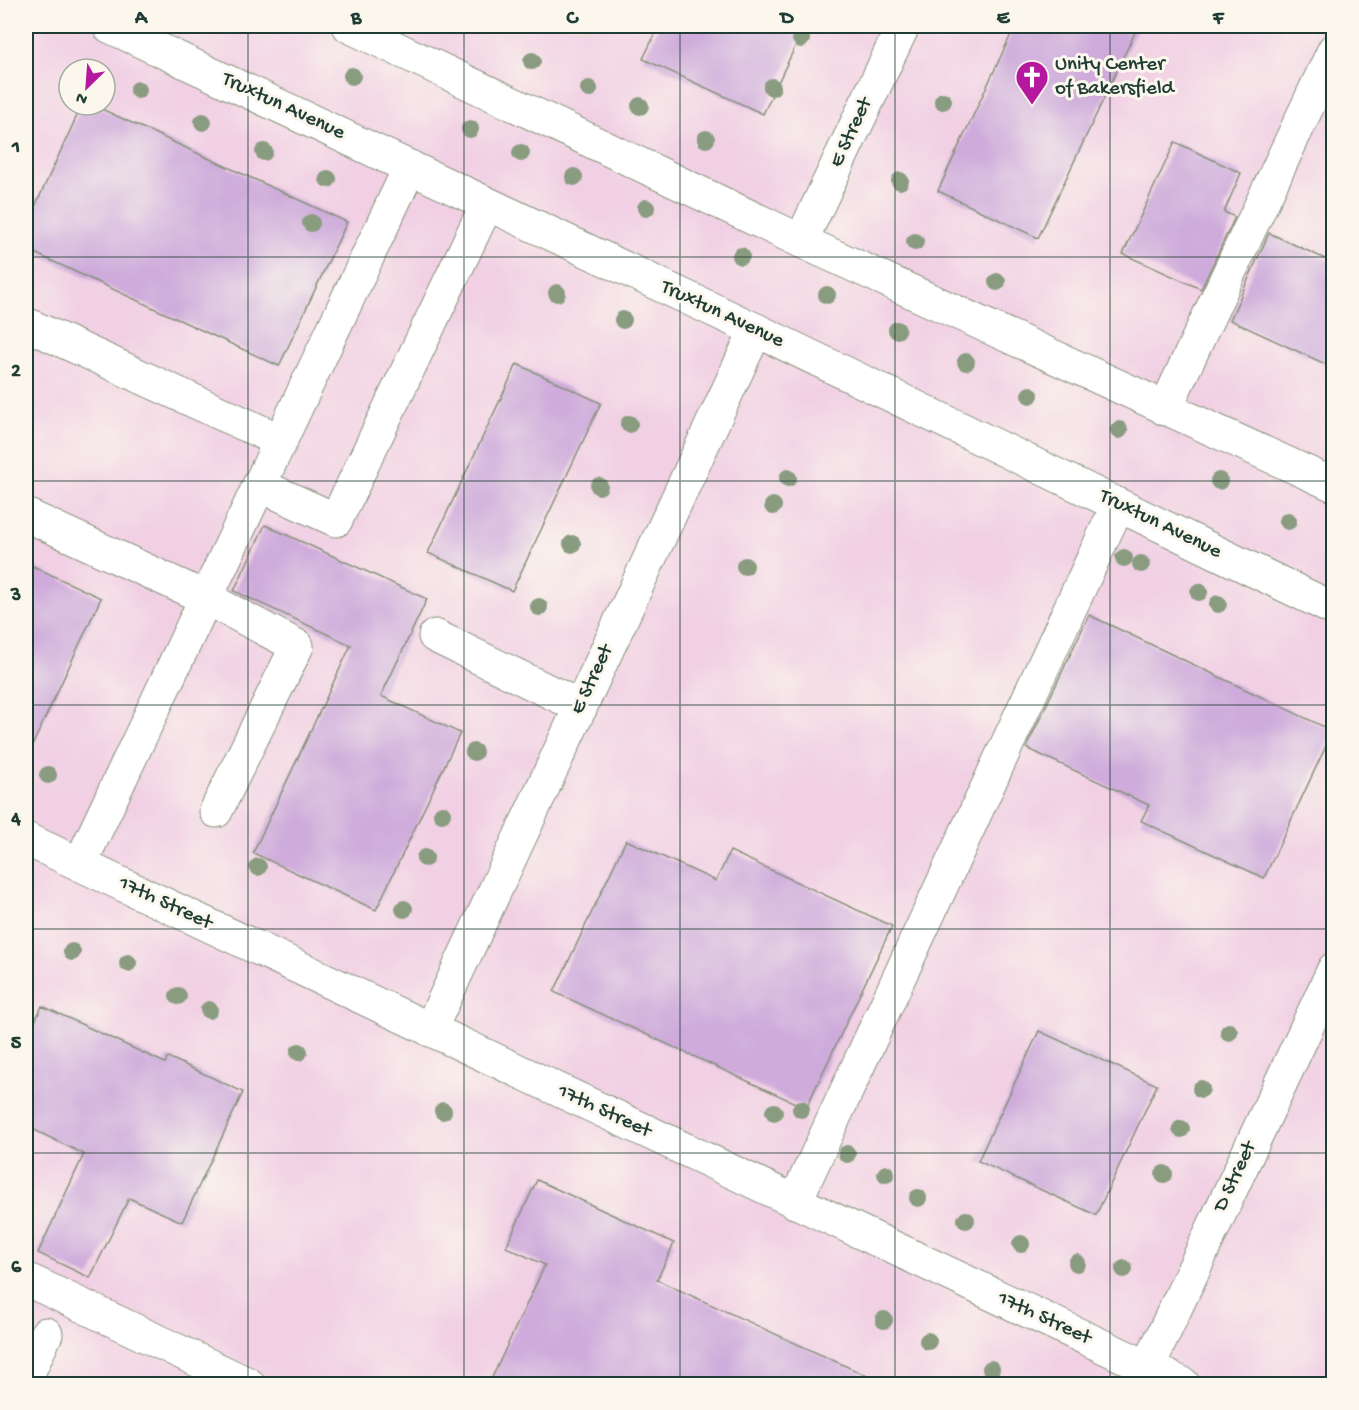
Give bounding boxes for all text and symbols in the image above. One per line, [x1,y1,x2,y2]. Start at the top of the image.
text: A [134,8,149,31]
text: B [350,8,362,31]
text: C [566,8,580,31]
text: D [778,8,794,31]
text: E [997,8,1011,31]
text: F [1212,8,1225,31]
place label: Unity Center of Bakersfield [1055,53,1176,102]
north arrow [57,57,117,117]
church icon: Unity Center of Bakersfield [1014,59,1050,106]
street label: Truxtun Avenue [217,67,350,147]
text: N [73,86,91,108]
street label: E Street [825,92,880,172]
text: 1 [11,137,20,160]
street label: Truxtun Avenue [656,275,789,355]
text: 2 [11,361,21,384]
street label: Truxtun Avenue [1094,484,1226,566]
text: 3 [10,585,21,608]
street label: E Street [566,639,621,719]
text: 4 [10,809,21,832]
street label: 17th Street [113,871,218,938]
text: 5 [11,1033,22,1056]
street label: 17th Street [552,1079,657,1146]
street label: D Street [1208,1136,1264,1218]
text: 6 [11,1257,22,1280]
street label: 17th Street [992,1286,1097,1353]

